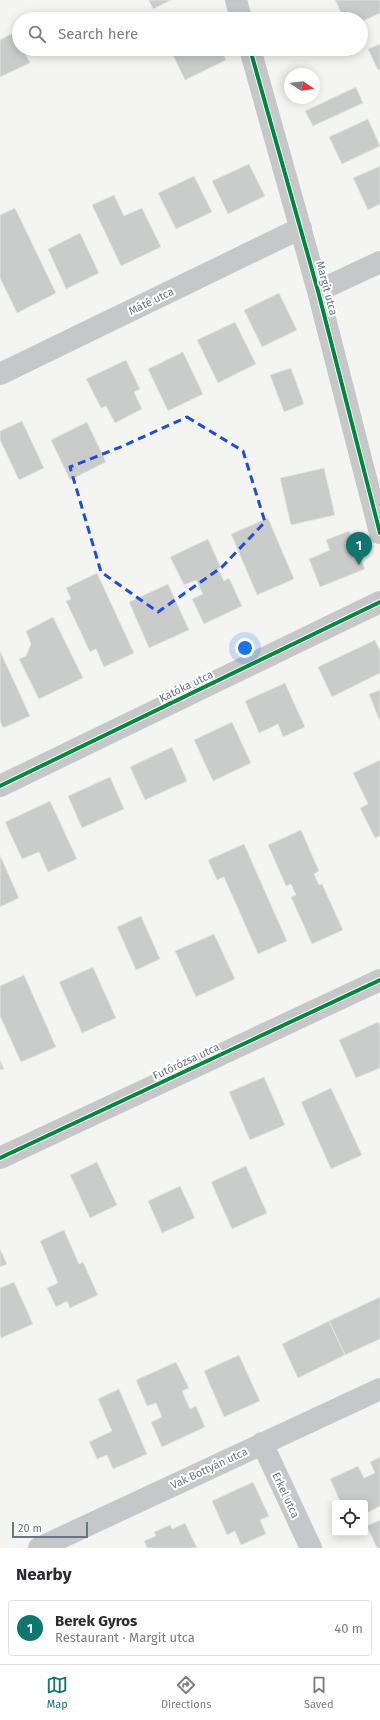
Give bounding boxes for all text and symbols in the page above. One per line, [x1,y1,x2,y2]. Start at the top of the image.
search box [12,12,368,56]
icon: search [26,23,48,45]
text: Search here [58,25,138,43]
north arrow [284,68,320,104]
street label: Margit utca [313,260,340,317]
street label: Máté utca [127,285,176,318]
pin: 1 [346,532,372,565]
your location [235,638,255,658]
street label: Katóka utca [157,668,215,705]
street label: Futórózsa utca [151,1040,222,1083]
street label: Vak Bottyán utca [169,1445,250,1492]
street label: Erkel utca [269,1470,302,1520]
map controls [332,1500,368,1536]
button: locate [332,1500,368,1536]
scale bar [12,1520,88,1539]
text: 20 m [18,1522,42,1535]
text: Nearby [16,1564,71,1585]
text: Berek Gyros [55,1612,137,1630]
text: 1 [27,1621,33,1636]
text: 40 m [334,1621,363,1636]
text: Restaurant · Margit utca [55,1630,195,1645]
tab: Map [46,1674,68,1711]
tab: Directions [161,1674,211,1711]
tab: Saved [304,1674,334,1711]

